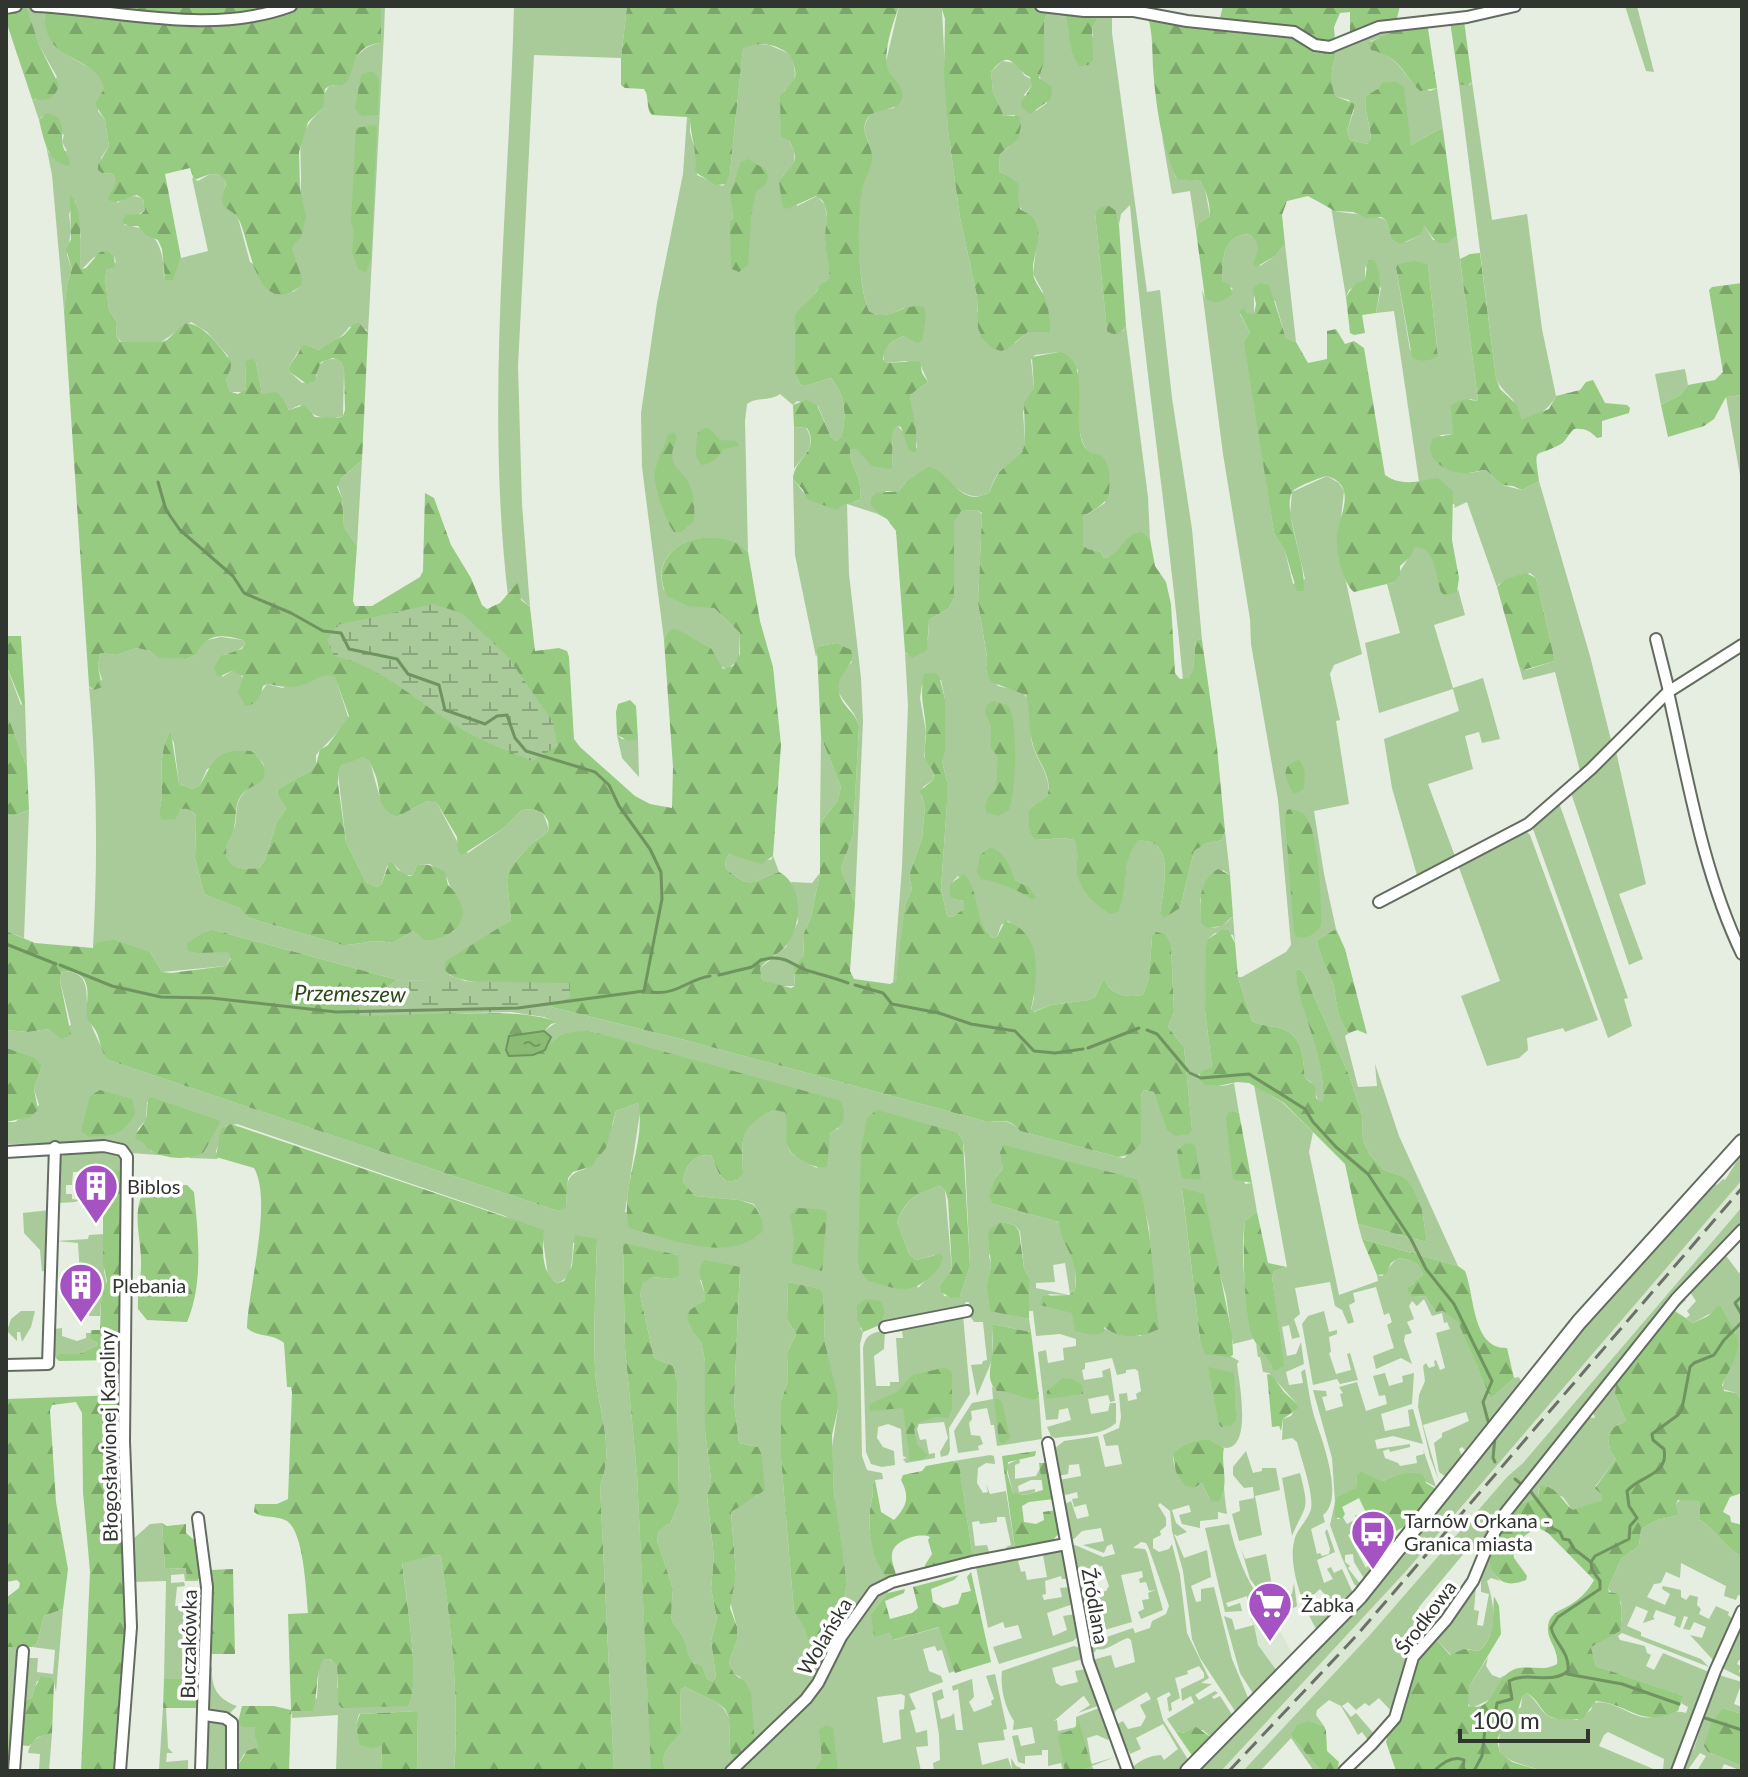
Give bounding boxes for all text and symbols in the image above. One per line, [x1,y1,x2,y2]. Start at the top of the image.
water label: Przemeszew [294,979,407,1007]
building icon: Biblos [72,1162,120,1225]
place label: Biblos [127,1174,180,1198]
building icon: Plebania [57,1261,105,1324]
place label: Plebania [112,1273,186,1297]
street label: Błogosławionej Karoliny [94,1329,122,1542]
bus stop icon: Tarnów Orkana - Granica miasta [1349,1508,1397,1571]
place label: Tarnów Orkana - Granica miasta [1404,1508,1550,1555]
street label: Źródlana [1078,1566,1114,1646]
street label: Środkowa [1389,1575,1461,1659]
supermarket icon: Żabka [1246,1580,1294,1643]
street label: Buczakówka [175,1589,201,1699]
place label: Żabka [1301,1592,1354,1616]
street label: Wolańska [792,1593,856,1679]
scale bar [1460,1693,1588,1743]
text: 100 m [1472,1705,1540,1734]

